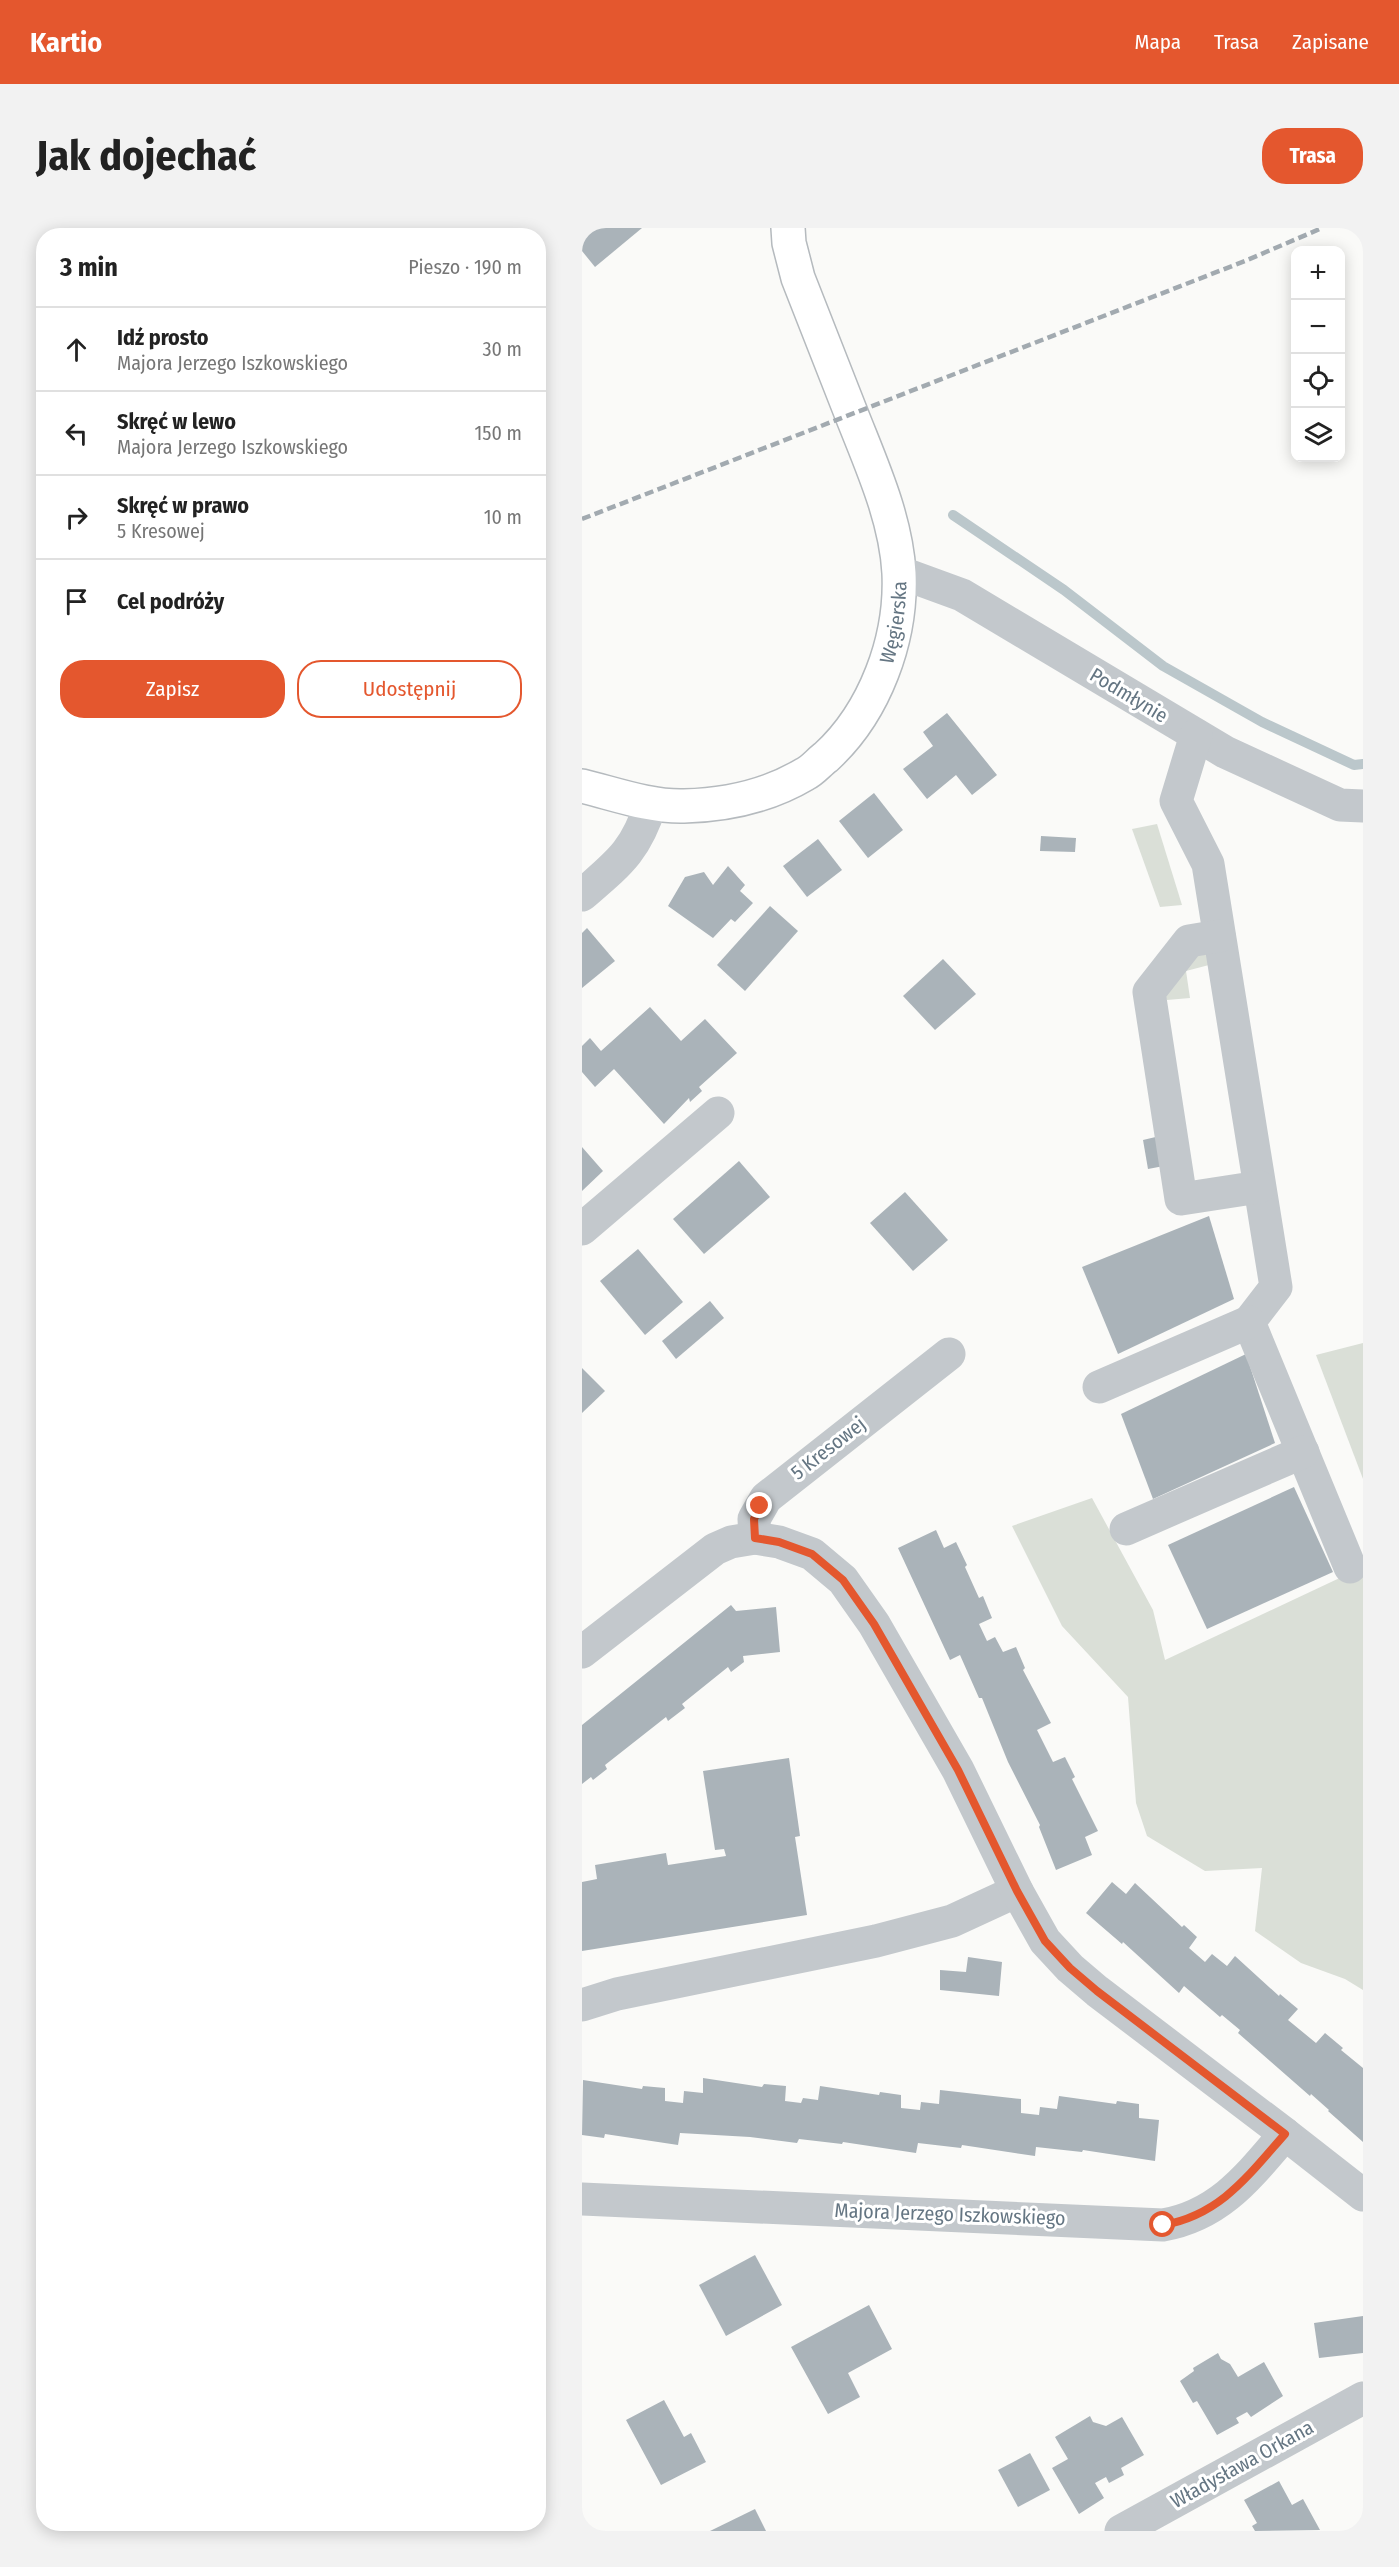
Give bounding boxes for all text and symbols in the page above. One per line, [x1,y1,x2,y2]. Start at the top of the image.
text: Kartio [30,26,102,59]
text: Mapa [1135,29,1181,55]
text: Trasa [1214,29,1259,55]
text: Zapisane [1292,29,1369,55]
button: Trasa [1262,128,1363,184]
text: Jak dojechać [36,131,256,181]
map controls [1291,246,1345,462]
button: + [1291,246,1345,300]
text: 3 min [60,252,118,283]
text: Pieszo · 190 m [408,255,522,279]
button: − [1291,300,1345,354]
text: Idź prosto [117,324,209,351]
icon: ahead [60,333,93,366]
text: 30 m [482,337,522,361]
text: Majora Jerzego Iszkowskiego [117,351,348,375]
button: locate [1291,354,1345,408]
text: Skręć w lewo [117,408,236,435]
button: layers [1291,408,1345,462]
icon: left [60,417,93,450]
text: 150 m [475,421,522,445]
text: Majora Jerzego Iszkowskiego [117,435,348,459]
text: Skręć w prawo [117,492,249,519]
icon: right [60,501,93,534]
text: 10 m [484,505,522,529]
text: 5 Kresowej [117,519,205,543]
street label: Węgierska [874,581,911,666]
icon: arrive [60,585,93,618]
text: Cel podróży [117,588,224,615]
button: Zapisz [60,660,285,718]
button: Udostępnij [297,660,522,718]
street label: Podmłynie [1086,662,1172,728]
street label: 5 Kresowej [786,1412,870,1484]
route end [746,1492,772,1518]
street label: Majora Jerzego Iszkowskiego [834,2198,1066,2230]
route start [1149,2211,1175,2237]
street label: Władysława Orkana [1166,2415,1318,2513]

